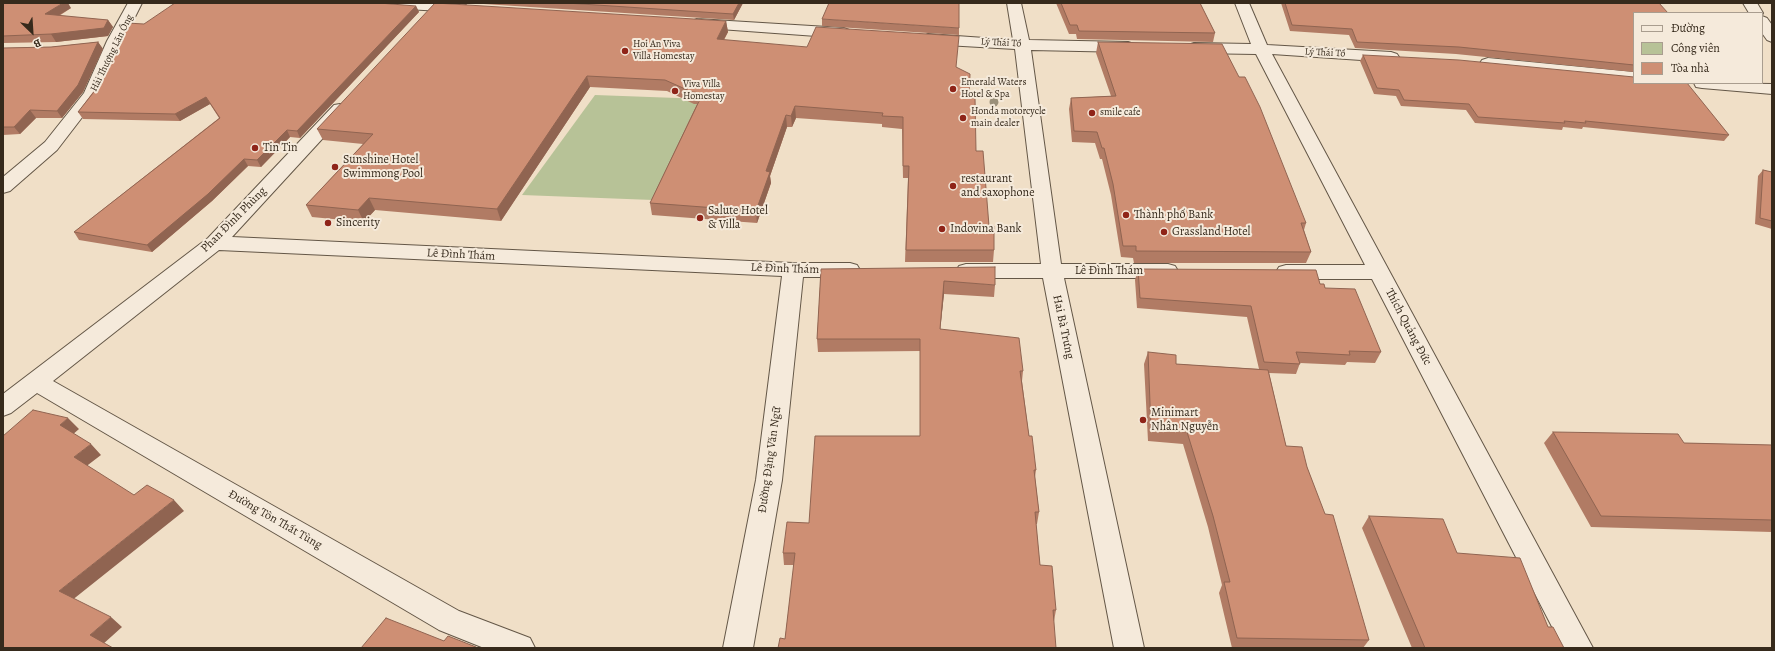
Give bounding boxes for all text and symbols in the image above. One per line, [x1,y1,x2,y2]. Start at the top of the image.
north arrow [12,12,52,52]
street label: Hải Thượng Lãn Ông [88,12,136,94]
legend [1633,12,1763,84]
text: Đường [1671,20,1705,36]
text: B [31,35,44,52]
street label: Lý Thái Tổ [980,36,1022,50]
place label: Hoi An Viva Villa Homestay [633,39,694,62]
text: Công viên [1671,40,1720,56]
marker: Hoi An Viva Villa Homestay [620,46,630,56]
street label: Lý Thái Tổ [1304,46,1346,60]
text: Tòa nhà [1671,60,1709,76]
place label: Emerald Waters Hotel & Spa [961,77,1026,100]
place label: Viva Villa Homestay [683,79,724,102]
marker: Emerald Waters Hotel & Spa [948,84,958,94]
marker: Viva Villa Homestay [670,86,680,96]
place label: Honda motorcycle main dealer [971,106,1046,130]
place label: smile cafe [1100,107,1140,119]
marker: smile cafe [1087,108,1097,118]
marker: Honda motorcycle main dealer [958,113,968,123]
place label: Tin Tin [263,141,298,155]
marker: Tin Tin [250,143,260,153]
place label: Sunshine Hotel Swimmong Pool [343,153,423,181]
marker: Sunshine Hotel Swimmong Pool [330,162,340,172]
place label: restaurant and saxophone [961,172,1035,200]
marker: restaurant and saxophone [948,181,958,191]
street label: Phan Đình Phùng [198,184,270,256]
place label: Salute Hotel & Villa [708,204,768,232]
place label: Thành phố Bank [1134,208,1213,222]
marker: Thành phố Bank [1121,210,1131,220]
marker: Salute Hotel & Villa [695,213,705,223]
place label: Sincerity [336,216,380,230]
marker: Sincerity [323,218,333,228]
place label: Indovina Bank [950,222,1022,236]
marker: Indovina Bank [937,224,947,234]
place label: Grassland Hotel [1172,225,1250,239]
marker: Grassland Hotel [1159,227,1169,237]
street label: Lê Đình Thám [426,246,496,264]
street label: Lê Đình Thám [750,261,820,277]
street label: Lê Đình Thám [1075,264,1143,278]
street label: Thích Quảng Đức [1382,286,1434,368]
street label: Hai Bà Trưng [1049,294,1077,360]
street label: Đường Đặng Văn Ngữ [755,406,785,514]
place label: Minimart Nhân Nguyễn [1151,406,1219,434]
marker: Minimart Nhân Nguyễn [1138,415,1148,425]
street label: Đường Tôn Thất Tùng [225,487,325,553]

